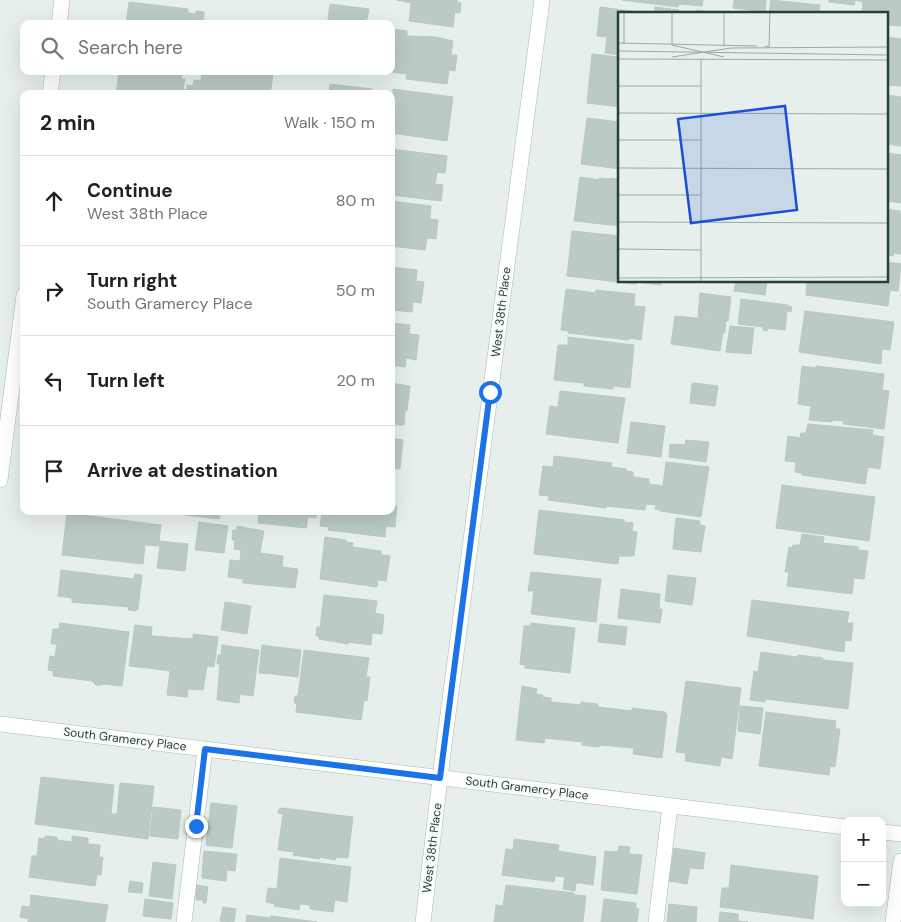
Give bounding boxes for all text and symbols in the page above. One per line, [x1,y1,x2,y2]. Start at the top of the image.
inset map [618,12,888,282]
search box [20,20,395,75]
icon: search [38,34,66,62]
text: Search here [78,35,183,60]
text: 2 min [40,109,96,137]
text: Walk · 150 m [284,112,375,133]
text: Continue [87,178,173,203]
icon: ahead [40,187,68,215]
text: 80 m [336,190,375,211]
text: West 38th Place [87,203,208,224]
street label: West 38th Place [488,266,514,358]
text: Turn right [87,268,177,293]
icon: right [40,277,68,305]
text: 50 m [336,280,375,301]
text: South Gramercy Place [87,293,252,314]
icon: left [40,367,68,395]
text: Turn left [87,368,165,393]
text: 20 m [336,370,375,391]
route start [479,381,502,404]
icon: arrive [40,457,68,485]
text: Arrive at destination [87,458,278,483]
street label: South Gramercy Place [62,723,188,755]
street label: South Gramercy Place [464,772,590,804]
street label: West 38th Place [419,802,445,894]
route end [185,815,208,838]
map controls [841,817,886,907]
button: + [841,817,886,862]
button: − [841,862,886,907]

